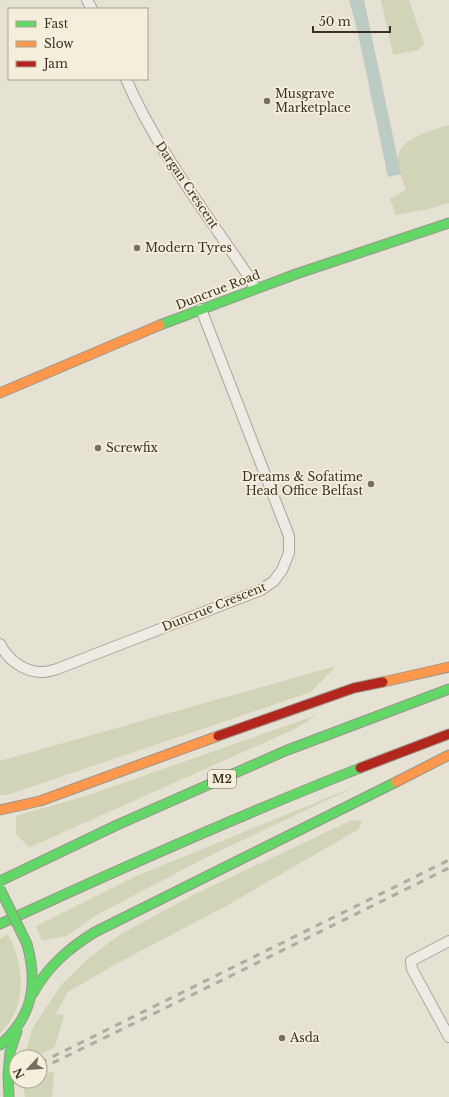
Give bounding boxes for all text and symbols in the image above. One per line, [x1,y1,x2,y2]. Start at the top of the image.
legend [8,8,148,80]
scale bar [313,8,390,34]
text: 50 m [319,14,351,29]
text: Fast [44,16,69,31]
text: Slow [44,36,74,51]
text: Jam [42,56,68,71]
place label: Musgrave Marketplace [275,86,351,115]
marker: Musgrave Marketplace [262,96,272,106]
street label: Dargan Crescent [153,138,222,232]
place label: Modern Tyres [145,240,232,255]
marker: Modern Tyres [132,243,142,253]
street label: Duncrue Road [173,267,262,313]
place label: Screwfix [106,440,159,455]
marker: Screwfix [93,443,103,453]
place label: Dreams & Sofatime Head Office Belfast [242,469,363,498]
marker: Dreams & Sofatime Head Office Belfast [366,479,376,489]
street label: Duncrue Crescent [160,579,269,634]
road number: M2 [208,770,236,788]
place label: Asda [289,1030,320,1045]
marker: Asda [277,1033,287,1043]
north arrow [8,1049,48,1089]
text: N [10,1065,28,1081]

